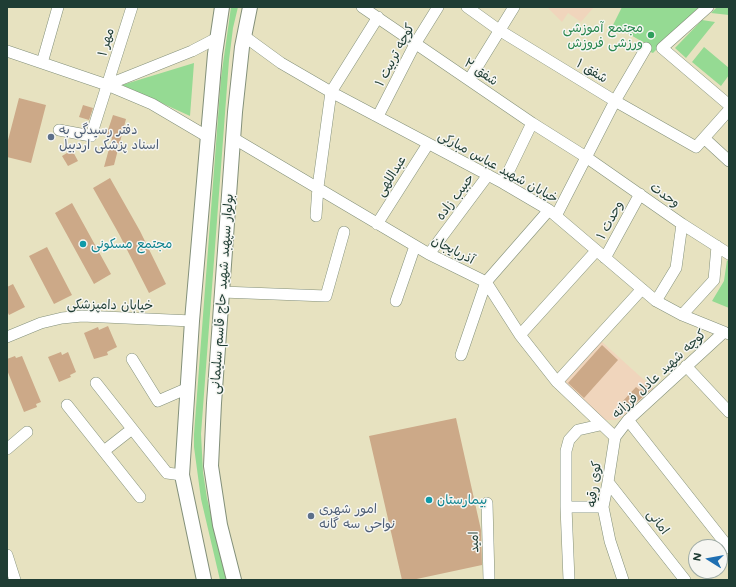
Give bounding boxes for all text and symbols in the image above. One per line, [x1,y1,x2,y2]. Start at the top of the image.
place label: مجتمع آموزشی ورزشی فروزش [563,20,643,51]
street label: کوچه تربیت ۱ [372,21,418,89]
street label: مهر ۱ [94,26,118,58]
marker: مجتمع آموزشی ورزشی فروزش [646,30,656,40]
street label: شفق ۲ [461,55,501,89]
street label: شفق ۱ [574,56,610,86]
place label: دفتر رسیدگی به اسناد پزشکی اردبیل [59,122,159,153]
street label: خیابان شهید عباس مبارکی [435,128,561,206]
marker: دفتر رسیدگی به اسناد پزشکی اردبیل [46,132,56,142]
street label: عبداللهی [372,153,410,199]
street label: حبیب زاده [432,171,478,223]
street label: وحدت [647,179,683,211]
street label: بولوار سپهبد شهید حاج قاسم سلیمانی [207,193,237,395]
street label: وحدت ۱ [593,198,627,242]
street label: آذربایجان [429,233,477,267]
place label: مجتمع مسکونی [91,236,172,252]
marker: مجتمع مسکونی [78,239,88,249]
street label: خیابان دامپزشکی [67,296,153,314]
street label: کوچه شهید عادل فرزانه [609,326,709,422]
street label: کوی رقیه [583,460,605,508]
place label: بیمارستان [437,492,487,508]
marker: بیمارستان [424,495,434,505]
place label: امور شهری نواحی سه گانه [319,501,396,532]
street label: امانی [643,506,673,538]
marker: امور شهری نواحی سه گانه [306,511,316,521]
street label: امید [466,531,482,553]
north arrow [688,539,728,579]
text: N [689,551,705,562]

